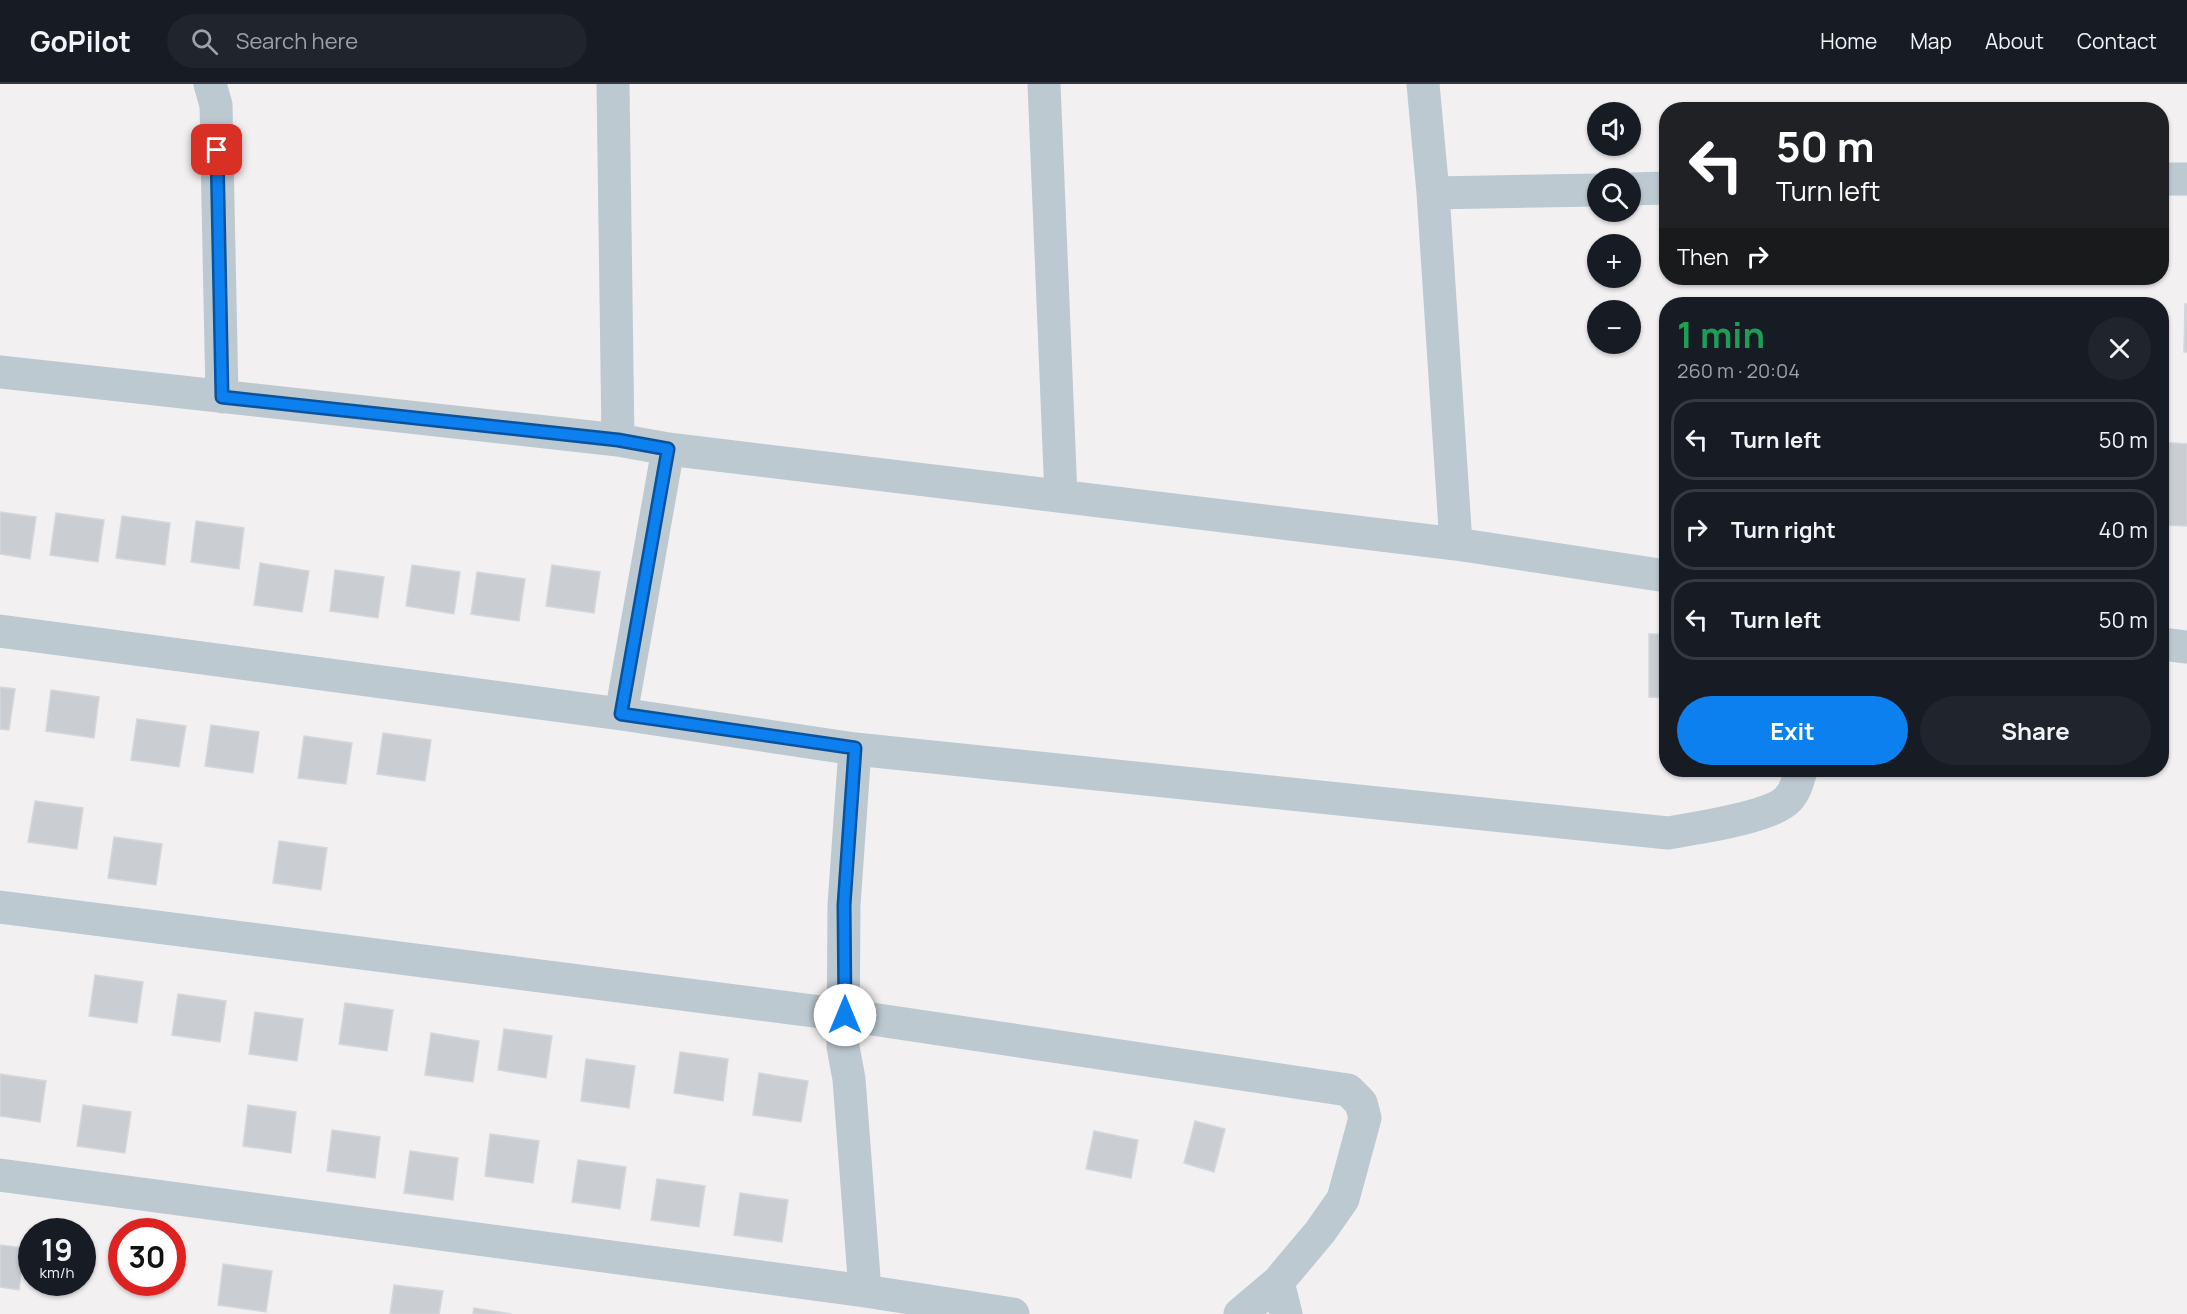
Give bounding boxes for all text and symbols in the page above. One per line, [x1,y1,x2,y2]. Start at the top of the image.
search box [167,14,587,68]
text: GoPilot [30,22,131,60]
icon: search [188,25,221,58]
text: Search here [236,26,358,56]
text: Home [1820,27,1877,55]
text: Map [1910,27,1952,55]
text: About [1985,27,2044,55]
text: Contact [2077,27,2157,55]
map controls [1587,102,1641,354]
button: sound [1587,102,1641,156]
text: 50 m [1776,117,1874,175]
pin [191,124,242,175]
icon: left [1677,126,1755,204]
icon: arrive [200,133,233,166]
button: search [1587,168,1641,222]
text: Turn left [1776,172,1880,209]
button: + [1587,234,1641,288]
icon: right [1741,240,1774,273]
text: Then [1677,242,1729,272]
button: − [1587,300,1641,354]
text: 1 min [1677,310,1765,359]
button: close [2088,317,2151,380]
text: 260 m · 20:04 [1677,357,1800,384]
icon: left [1680,423,1713,456]
text: Turn left [1731,425,1821,455]
text: 50 m [2099,425,2148,455]
icon: right [1680,513,1713,546]
text: Turn right [1731,515,1836,545]
text: 40 m [2099,515,2148,545]
icon: left [1680,603,1713,636]
text: Turn left [1731,605,1821,635]
text: 50 m [2099,605,2148,635]
button: Exit [1677,696,1908,765]
button: Share [1920,696,2151,765]
position arrow [813,983,877,1047]
speed limit sign: 30 [108,1218,186,1296]
text: 19 [41,1229,73,1270]
text: km/h [40,1262,74,1283]

